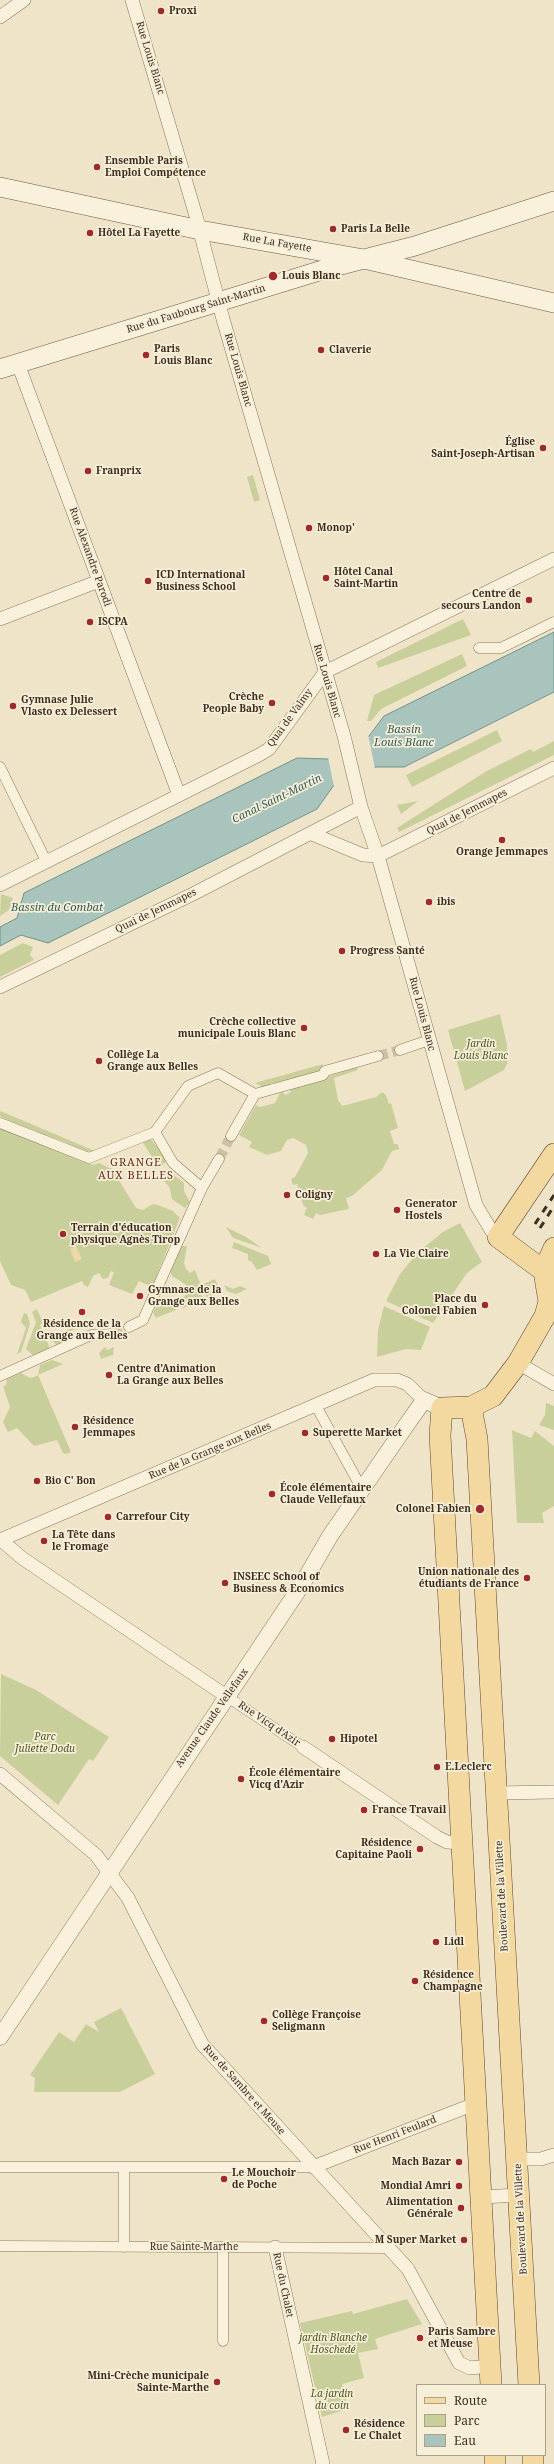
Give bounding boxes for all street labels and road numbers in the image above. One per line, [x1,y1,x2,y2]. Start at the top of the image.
street label: Rue Louis Blanc [133,20,167,96]
street label: Rue La Fayette [242,231,312,255]
street label: Rue du Faubourg Saint-Martin [125,282,267,336]
street label: Rue Louis Blanc [222,332,254,408]
street label: Rue Alexandre Parodi [66,506,114,608]
street label: Rue Louis Blanc [311,643,343,719]
street label: Quai de Valmy [265,687,315,749]
street label: Quai de Jemmapes [425,787,509,837]
street label: Quai de Jemmapes [113,886,199,936]
street label: Rue Louis Blanc [406,976,438,1052]
street label: Rue de la Grange aux Belles [147,1420,273,1482]
street label: Avenue Claude Vellefaux [173,1666,251,1770]
street label: Rue Vicq d'Azir [236,1699,302,1749]
street label: Boulevard de la Villette [493,1840,511,1952]
street label: Rue de Sambre et Meuse [201,2043,287,2137]
street label: Rue Henri Feulard [352,2114,438,2156]
street label: Boulevard de la Villette [512,2163,530,2275]
street label: Rue Sainte-Marthe [150,2241,238,2253]
street label: Rue du Chalet [270,2251,296,2319]

